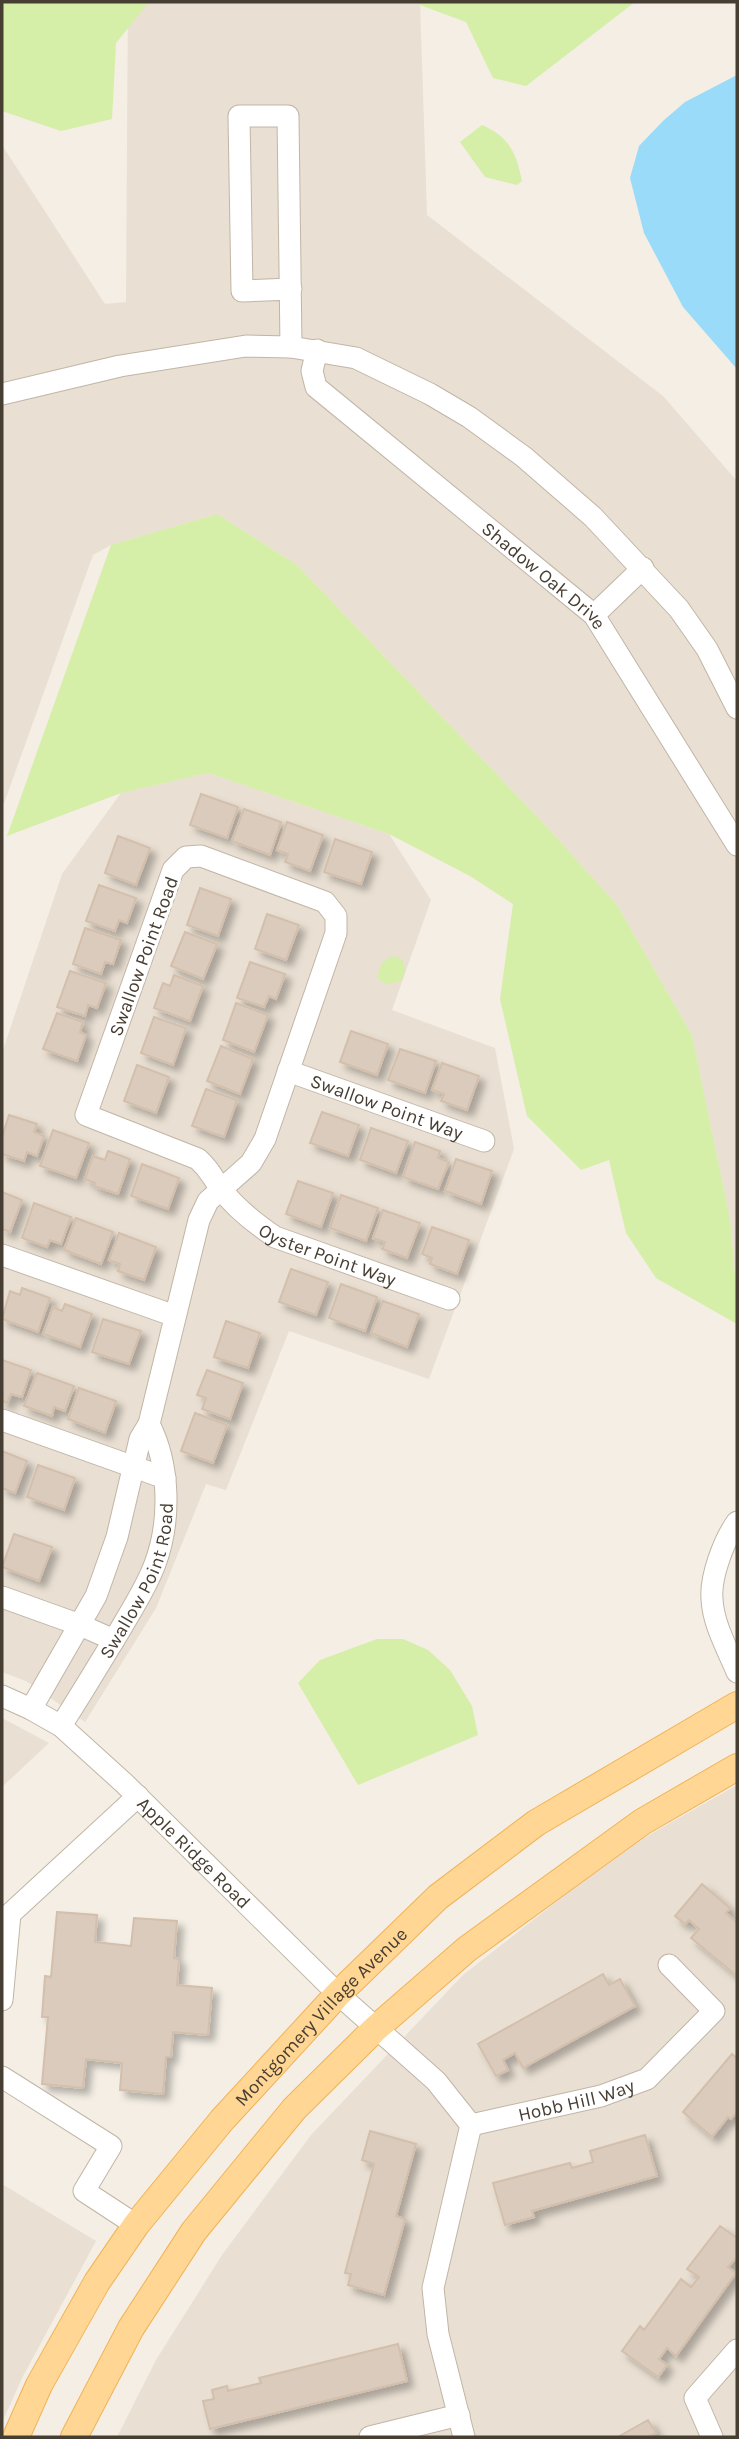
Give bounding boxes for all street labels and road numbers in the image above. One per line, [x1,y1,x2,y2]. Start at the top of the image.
street label: Shadow Oak Drive [477,518,610,633]
street label: Swallow Point Road [105,873,183,1039]
street label: Swallow Point Way [307,1070,466,1145]
street label: Oyster Point Way [254,1219,399,1291]
street label: Swallow Point Road [95,1502,178,1663]
street label: Apple Ridge Road [132,1793,255,1914]
street label: Montgomery Village Avenue [231,1923,412,2111]
street label: Hobb Hill Way [516,2075,638,2126]

